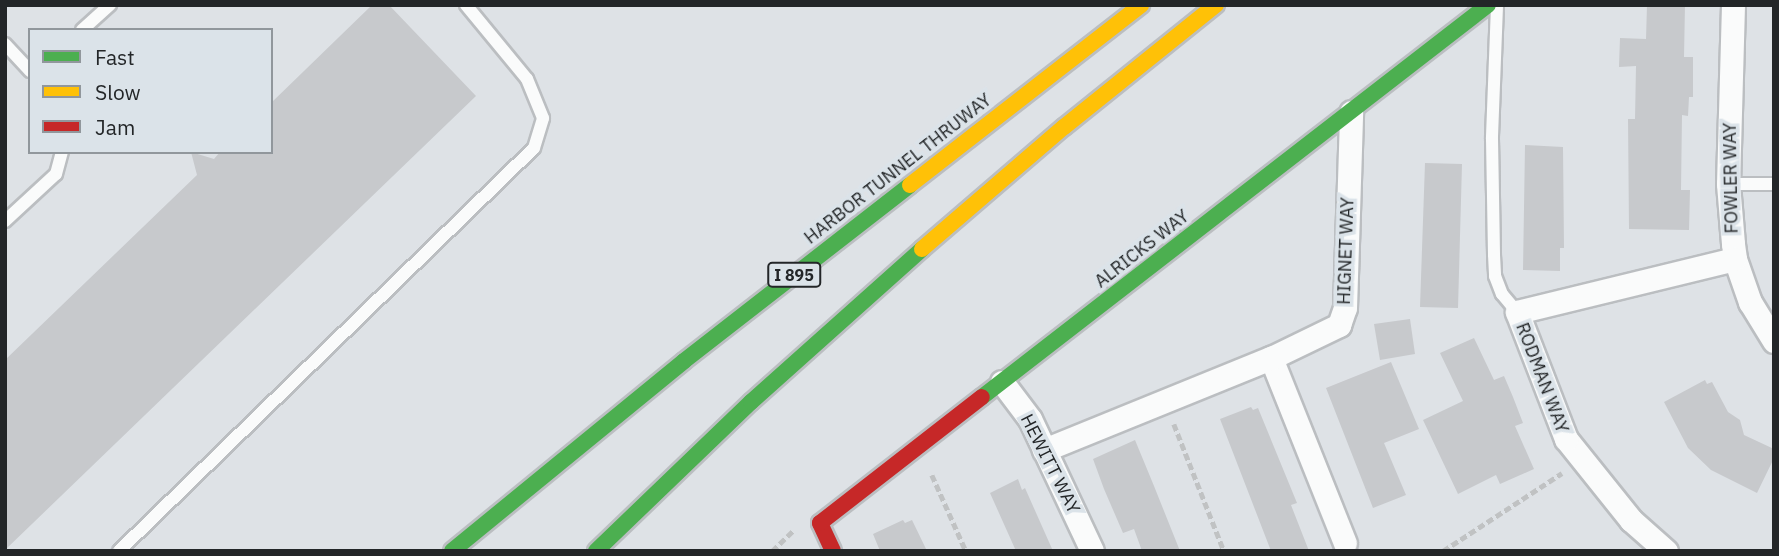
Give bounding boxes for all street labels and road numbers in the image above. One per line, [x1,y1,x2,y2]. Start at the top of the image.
street label: HARBOR TUNNEL THRUWAY [800,89,996,249]
street label: FOWLER WAY [1719,122,1743,234]
street label: HIGNET WAY [1333,197,1359,305]
street label: ALRICKS WAY [1091,205,1193,293]
road number: I 895 [766,262,822,288]
street label: RODMAN WAY [1511,320,1573,436]
street label: HEWITT WAY [1016,411,1084,517]

